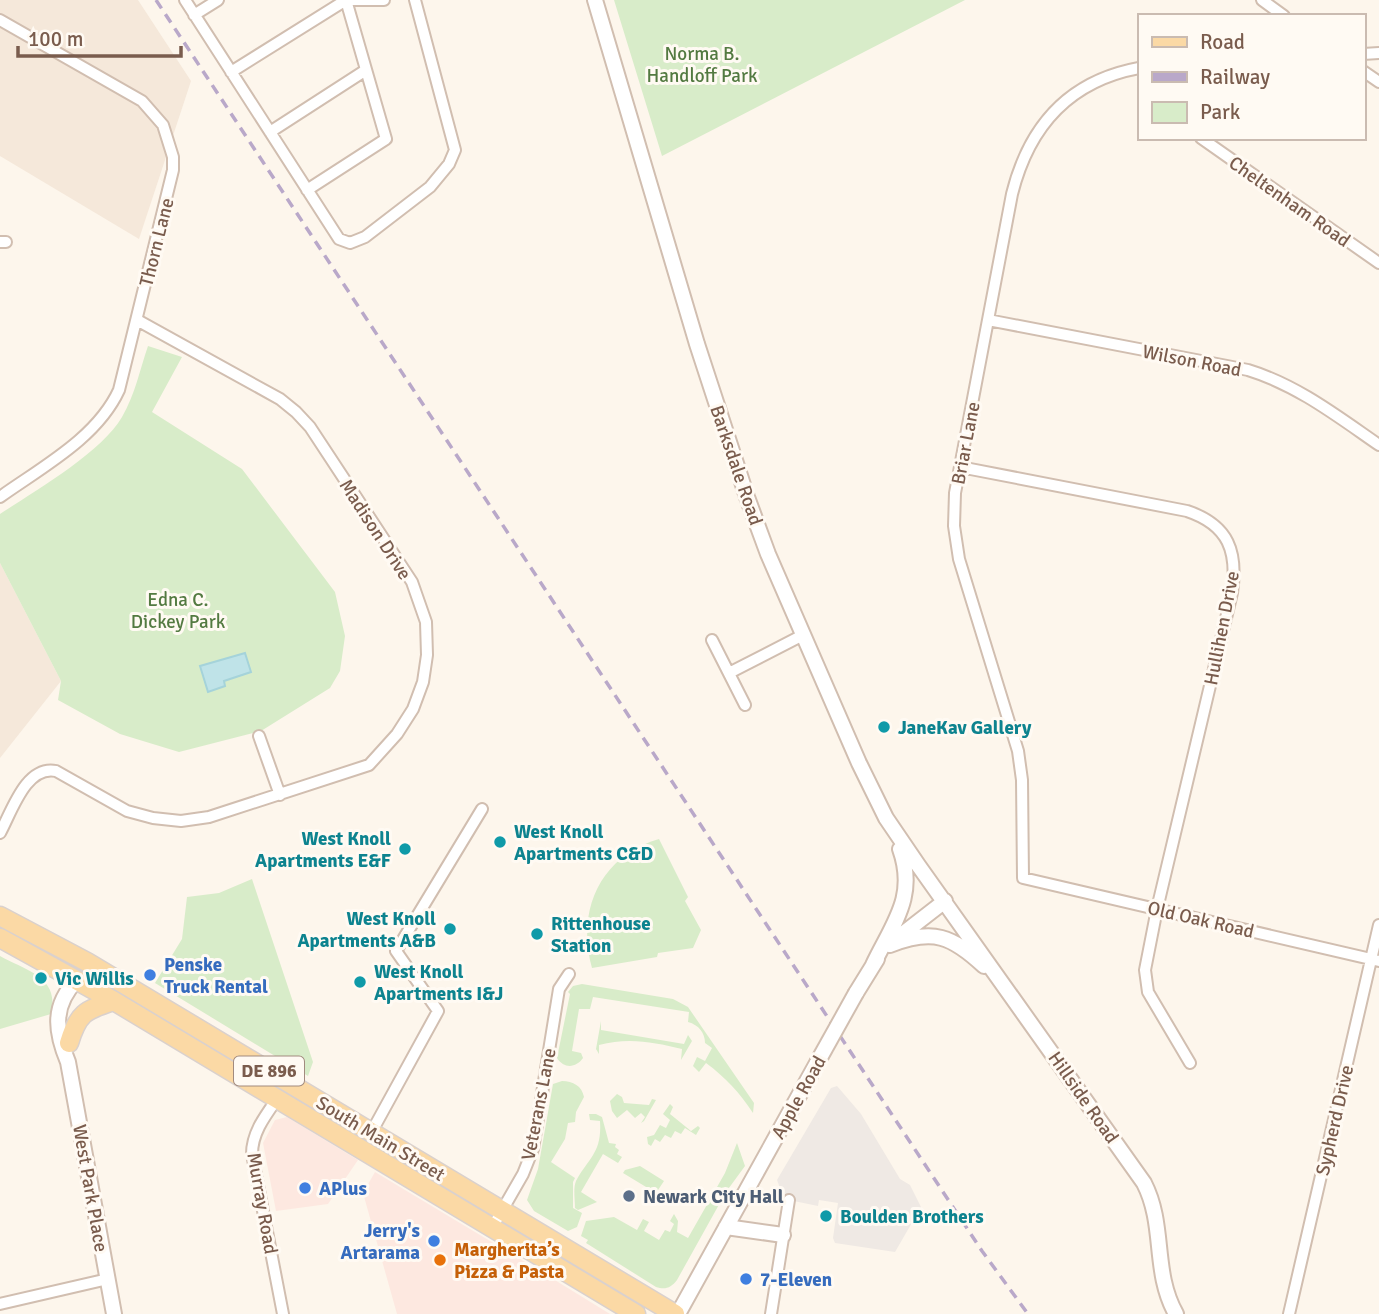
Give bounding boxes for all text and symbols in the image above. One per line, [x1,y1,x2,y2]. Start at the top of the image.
scale bar [18,14,180,58]
legend [1138,14,1365,140]
text: 100 m [28,26,83,52]
text: Road [1200,29,1245,55]
park label: Norma B. Handloff Park [647,42,758,88]
text: Railway [1200,64,1270,90]
text: Park [1200,99,1241,125]
street label: Cheltenham Road [1224,151,1355,253]
street label: Thorn Lane [134,196,180,289]
street label: Wilson Road [1140,340,1243,382]
street label: Briar Lane [946,400,986,487]
street label: Barksdale Road [704,402,768,529]
street label: Madison Drive [334,475,417,584]
street label: Hullihen Drive [1199,569,1245,687]
park label: Edna C. Dickey Park [131,588,226,634]
place label: JaneKav Gallery [898,716,1032,740]
marker: JaneKav Gallery [876,719,892,735]
place label: West Knoll Apartments C&D [514,820,653,866]
place label: West Knoll Apartments E&F [255,827,391,873]
marker: West Knoll Apartments C&D [492,834,508,850]
marker: West Knoll Apartments E&F [397,841,413,857]
street label: Old Oak Road [1145,896,1256,944]
place label: West Knoll Apartments A&B [297,907,436,953]
place label: Rittenhouse Station [551,912,651,958]
marker: West Knoll Apartments A&B [442,921,458,937]
marker: Rittenhouse Station [529,926,545,942]
place label: Penske Truck Rental [164,953,268,999]
place label: West Knoll Apartments I&J [374,960,503,1006]
place label: Vic Willis [55,967,134,991]
marker: Penske Truck Rental [142,967,158,983]
marker: Vic Willis [33,970,49,986]
marker: West Knoll Apartments I&J [352,974,368,990]
street label: Veterans Lane [516,1046,562,1162]
street label: Hillside Road [1043,1047,1124,1148]
street label: Apple Road [766,1052,832,1143]
road number: DE 896 [234,1056,304,1086]
street label: Sypherd Drive [1311,1063,1359,1178]
street label: South Main Street [312,1091,450,1187]
street label: West Park Place [67,1123,113,1254]
street label: Murray Road [241,1151,283,1256]
place label: APlus [319,1177,367,1201]
marker: APlus [297,1180,313,1196]
place label: Newark City Hall [643,1185,784,1209]
marker: Newark City Hall [621,1188,637,1204]
place label: Boulden Brothers [840,1205,984,1229]
marker: Boulden Brothers [818,1208,834,1224]
place label: Jerry's Artarama [341,1219,420,1265]
marker: Jerry's Artarama [426,1233,442,1249]
place label: Margherita’s Pizza & Pasta [454,1238,565,1284]
marker: Margherita’s Pizza & Pasta [432,1252,448,1268]
place label: 7-Eleven [760,1268,832,1292]
marker: 7-Eleven [738,1271,754,1287]

